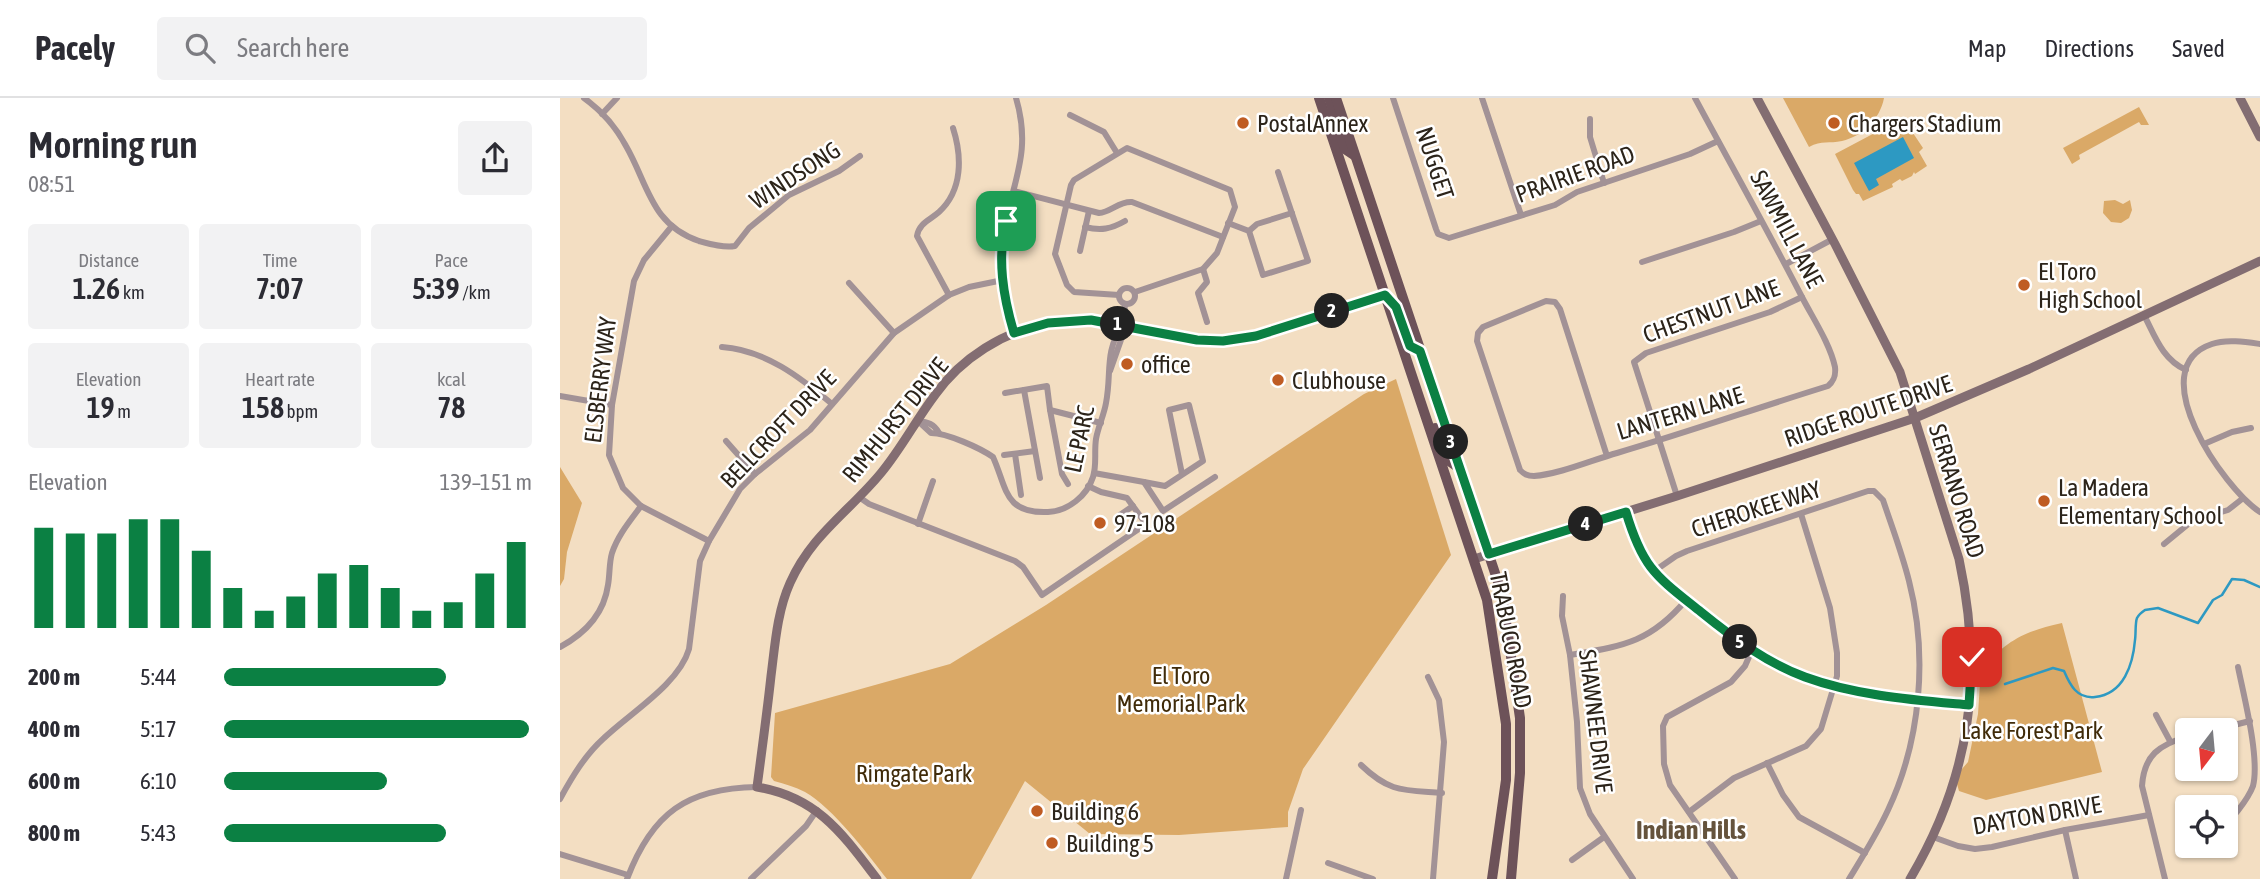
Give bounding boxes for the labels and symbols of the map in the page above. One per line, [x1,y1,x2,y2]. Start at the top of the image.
place label: PostalAnnex [1257,110,1368,137]
place label: Chargers Stadium [1848,110,2001,137]
marker: PostalAnnex [1235,115,1251,131]
marker: Chargers Stadium [1826,115,1842,131]
street label: NUGGET [1411,123,1459,203]
street label: WINDSONG [745,136,845,214]
street label: PRAIRIE ROAD [1512,140,1638,208]
street label: SAWMILL LANE [1745,166,1829,292]
pin [976,191,1036,251]
place label: El Toro High School [2038,258,2143,313]
street label: CHESTNUT LANE [1639,274,1783,348]
marker: El Toro High School [2016,277,2032,293]
pin: 2 [1314,294,1350,328]
pin: 1 [1100,306,1136,342]
street label: ELSBERRY WAY [579,315,621,445]
place label: office [1141,351,1191,378]
street label: RIMHURST DRIVE [837,353,953,487]
marker: office [1119,356,1135,372]
street label: BELLCROFT DRIVE [715,364,841,494]
place label: Clubhouse [1292,367,1386,394]
street label: RIDGE ROUTE DRIVE [1781,370,1955,452]
marker: Clubhouse [1270,372,1286,388]
street label: LANTERN LANE [1613,381,1747,445]
street label: LE PARC [1059,403,1099,475]
street label: SERRANO ROAD [1924,421,1990,561]
pin: 3 [1434,424,1468,460]
place label: La Madera Elementary School [2058,474,2224,529]
street label: CHEROKEE WAY [1688,475,1824,543]
marker: La Madera Elementary School [2036,493,2052,509]
pin: 4 [1569,506,1604,542]
place label: 97-108 [1114,510,1175,537]
marker: 97-108 [1092,515,1108,531]
street label: TRABUCO ROAD [1485,569,1537,711]
pin: 5 [1722,624,1758,660]
pin [1942,627,2002,687]
street label: SHAWNEE DRIVE [1574,648,1618,794]
park label: El Toro Memorial Park [1116,662,1246,717]
park label: Lake Forest Park [1961,717,2103,744]
north arrow [2175,718,2238,780]
park label: Rimgate Park [856,760,973,787]
street label: DAYTON DRIVE [1971,790,2103,840]
place label: Building 6 [1051,798,1139,825]
marker: Building 6 [1029,803,1045,819]
district label: Indian Hills [1636,815,1746,845]
place label: Building 5 [1066,830,1154,857]
marker: Building 5 [1044,835,1060,851]

